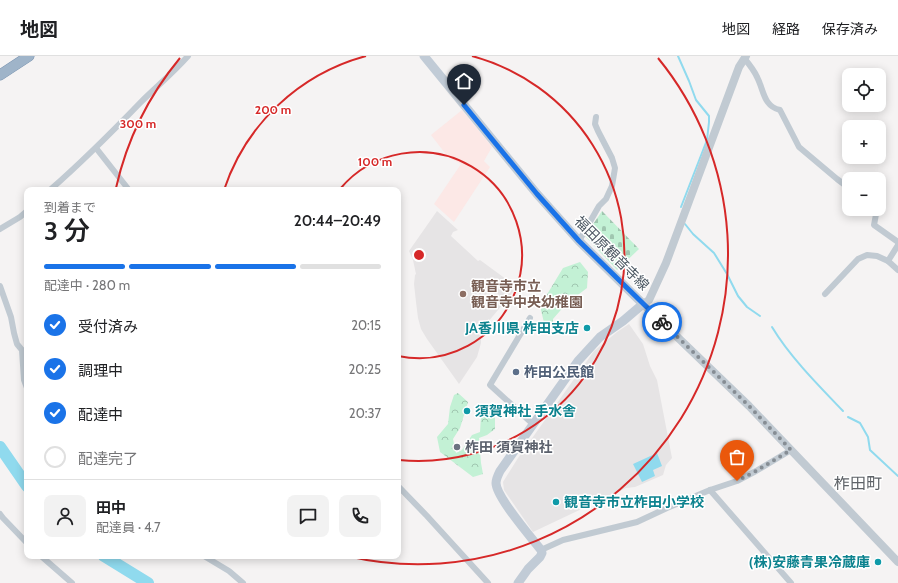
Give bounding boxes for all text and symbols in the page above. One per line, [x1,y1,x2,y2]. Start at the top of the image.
text: 地図 [20,18,58,41]
text: 地図 [722,20,750,38]
text: 経路 [772,20,800,38]
text: 保存済み [822,20,878,38]
pin [447,64,481,105]
map controls [842,68,886,216]
button: locate [842,68,886,112]
icon: home [453,70,475,92]
text: 200 m [255,102,291,117]
text: 300 m [120,116,156,131]
button: + [842,120,886,164]
text: 100 m [358,154,392,169]
button: − [842,172,886,216]
text: 到着まで [44,199,96,215]
text: 20:44–20:49 [294,212,381,230]
street label: 福田原観音寺線 [571,212,653,294]
text: 3 分 [44,215,90,247]
centre of rings [412,248,426,262]
text: 配達中 · 280 m [44,277,130,293]
place label: 観音寺市立 観音寺中央幼稚園 [471,277,583,311]
marker: 観音寺市立 観音寺中央幼稚園 [458,289,468,299]
courier [642,302,682,342]
icon: bike [651,311,673,333]
icon: check [44,314,66,336]
text: 20:15 [351,317,381,333]
text: 受付済み [78,318,138,336]
place label: JA香川県 柞田支店 [464,319,579,337]
marker: JA香川県 柞田支店 [582,323,592,333]
icon: check [44,358,66,380]
text: 20:25 [349,361,381,377]
text: 調理中 [78,362,123,380]
place label: 柞田公民館 [524,363,594,381]
marker: 柞田公民館 [511,367,521,377]
icon: check [44,402,66,424]
place label: 須賀神社 手水舎 [475,402,576,420]
text: 20:37 [349,405,381,421]
text: 配達中 [78,406,123,424]
marker: 須賀神社 手水舎 [462,406,472,416]
place label: 柞田 須賀神社 [465,438,552,456]
pin [720,440,754,481]
marker: 柞田 須賀神社 [452,442,462,452]
icon: bag [726,446,748,468]
text: 配達完了 [78,450,138,468]
district label: 柞田町 [834,474,882,493]
place label: 観音寺市立柞田小学校 [564,493,704,511]
button: person [44,495,86,537]
button: chat [287,495,329,537]
button: phone [339,495,381,537]
marker: 観音寺市立柞田小学校 [551,497,561,507]
text: 田中 [96,499,126,517]
text: 配達員 · 4.7 [96,519,161,535]
place label: (株)安藤青果冷蔵庫 [749,553,870,571]
marker: (株)安藤青果冷蔵庫 [873,557,883,567]

